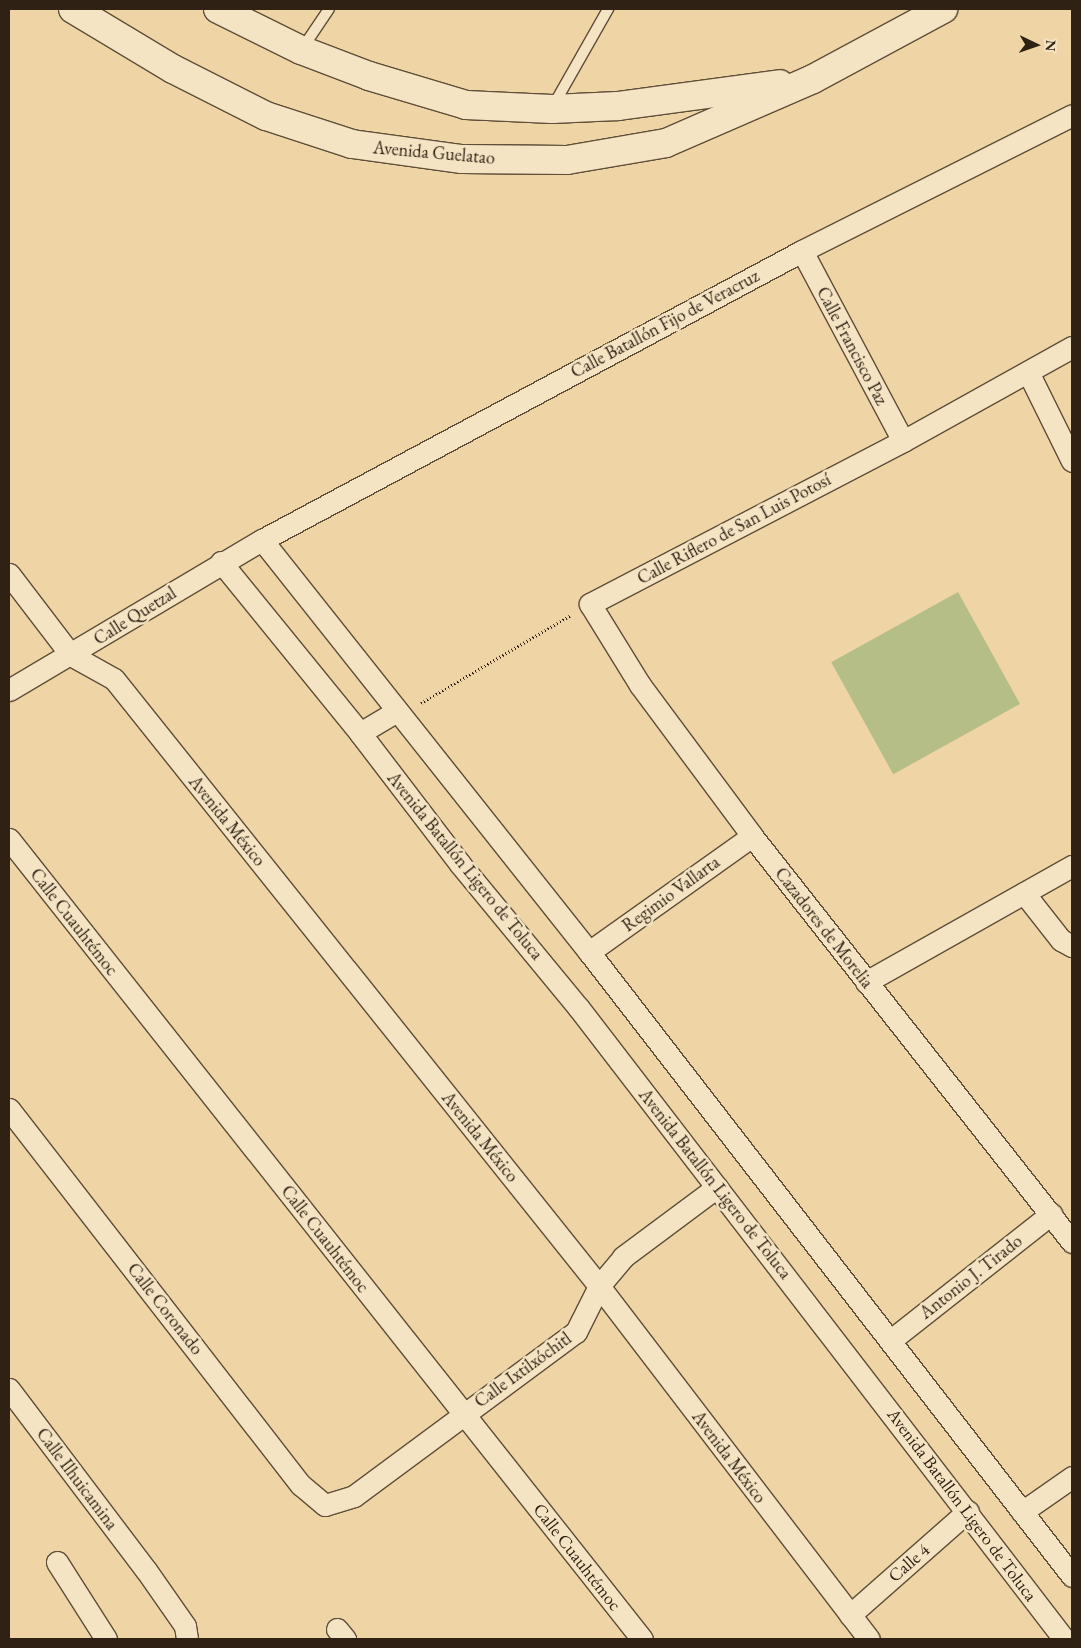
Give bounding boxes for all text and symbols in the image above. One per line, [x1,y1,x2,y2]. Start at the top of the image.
north arrow [1011,20,1061,70]
text: N [1042,40,1060,52]
street label: Avenida Guelatao [372,137,496,169]
street label: Calle Batallón Fijo de Veracruz [567,265,763,383]
street label: Calle Francisco Paz [812,283,892,409]
street label: Calle Riflero de San Luis Potosí [634,469,834,589]
street label: Calle Quetzal [90,582,180,650]
street label: Avenida Batallón Ligero de Toluca [382,768,548,964]
street label: Avenida México [184,771,270,871]
street label: Regimio Vallarta [618,851,724,937]
street label: Cazadores de Morelia [770,863,878,993]
street label: Calle Cuauhtémoc [25,864,123,980]
street label: Avenida Batallón Ligero de Toluca [634,1085,796,1283]
street label: Avenida México [437,1087,523,1187]
street label: Calle Cuauhtémoc [276,1181,374,1297]
street label: Antonio J. Tirado [915,1230,1027,1324]
street label: Calle Coronado [122,1259,208,1359]
street label: Calle Ixtilxóchitl [470,1328,576,1412]
street label: Avenida Batallón Ligero de Toluca [882,1404,1042,1606]
street label: Avenida México [687,1407,771,1507]
street label: Calle Ilhuicamina [32,1424,122,1534]
street label: Calle Cuauhtémoc [528,1499,626,1615]
street label: Calle 4 [884,1539,934,1587]

